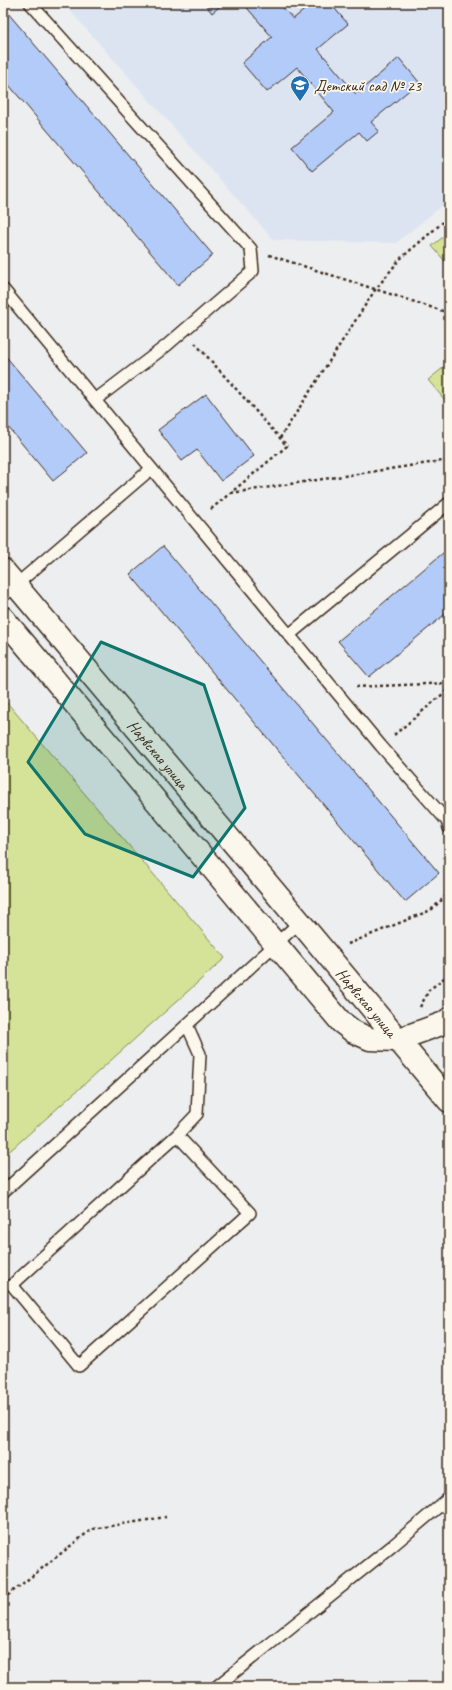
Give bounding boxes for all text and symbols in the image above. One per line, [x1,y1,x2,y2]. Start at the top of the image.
school or university icon: Детский сад № 23 [289,74,311,102]
place label: Детский сад № 23 [314,76,423,96]
street label: Нарвская улица [123,716,193,795]
street label: Нарвская улица [331,964,402,1043]

